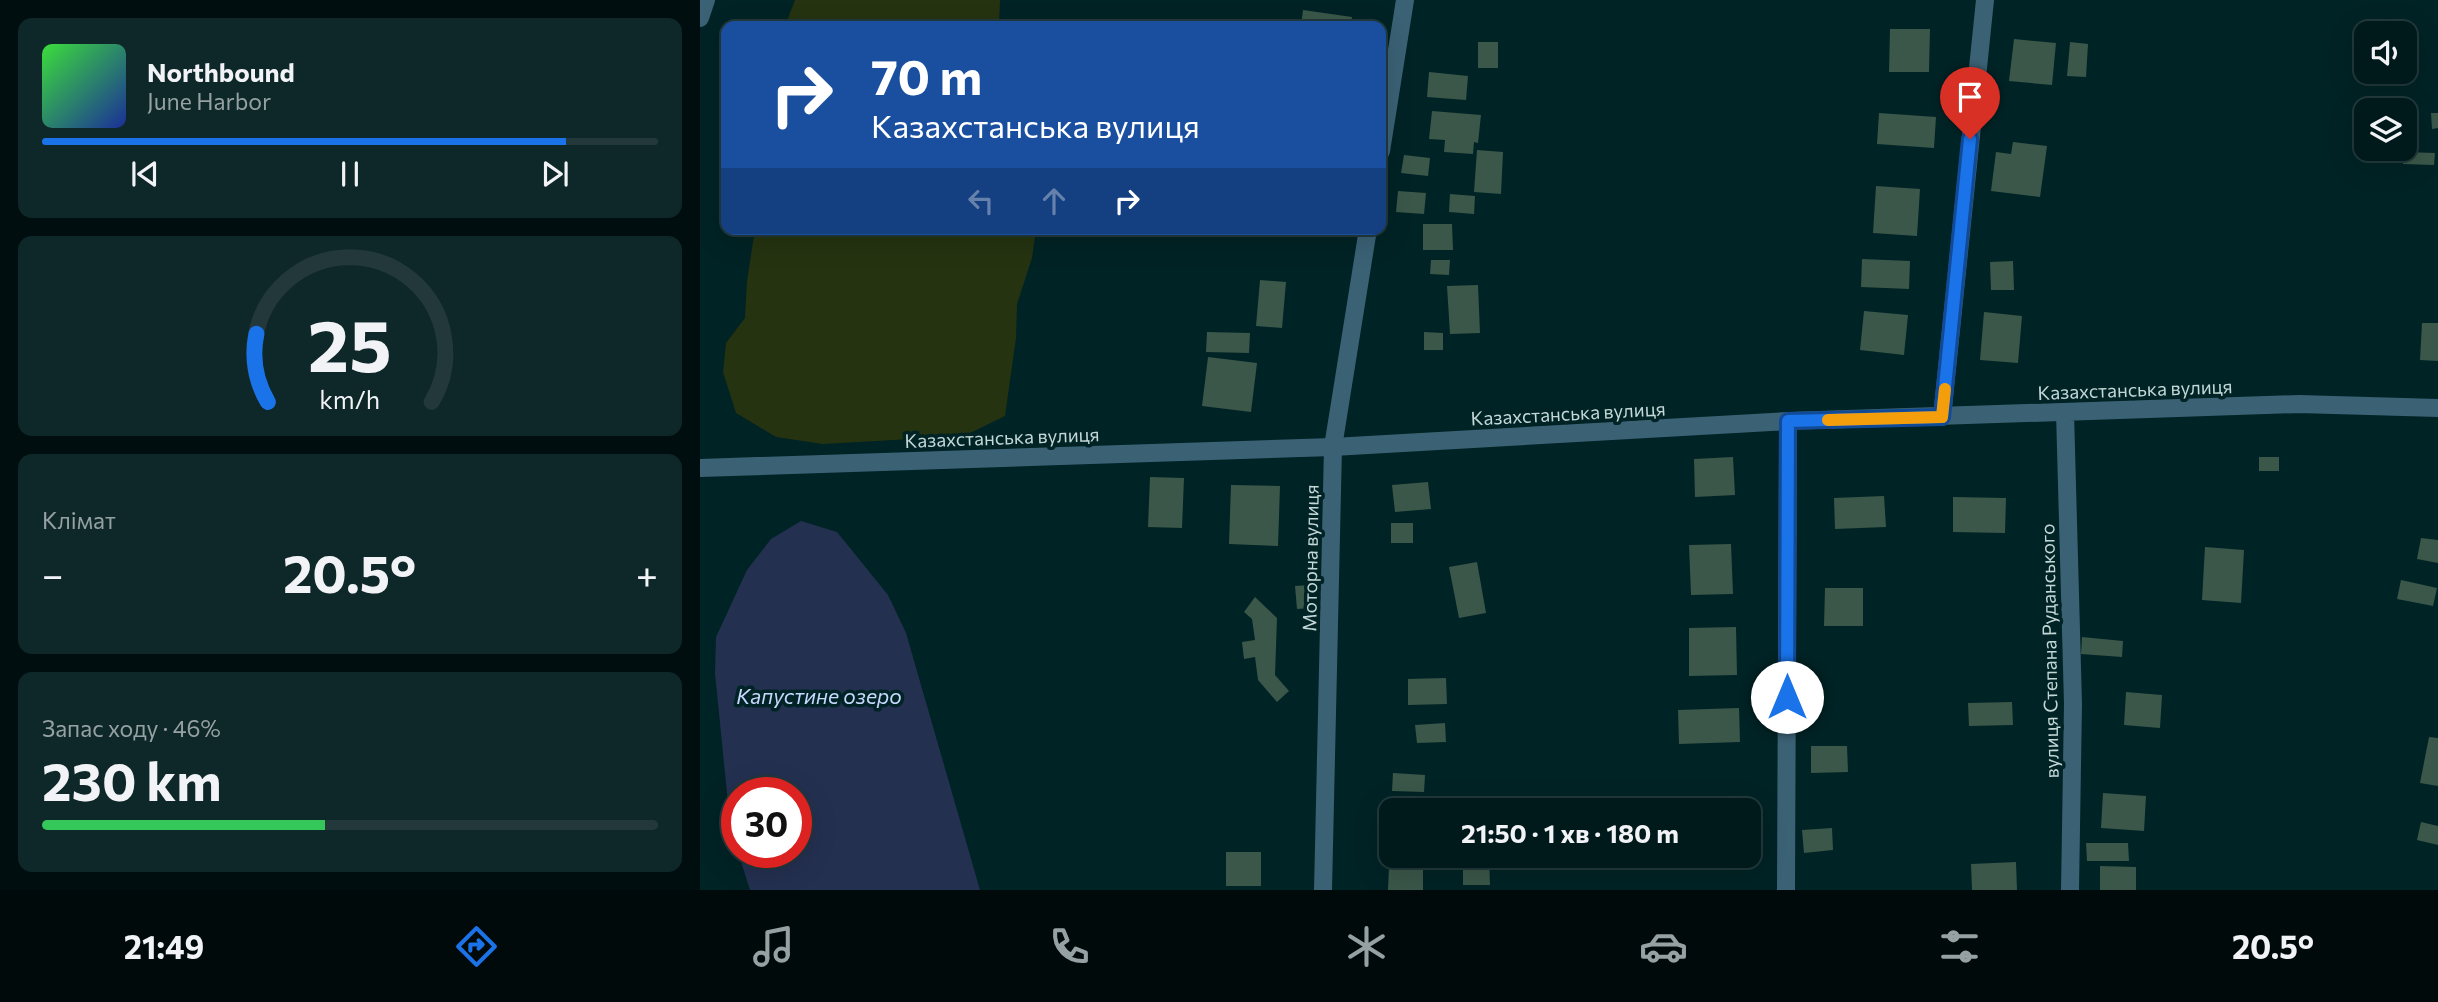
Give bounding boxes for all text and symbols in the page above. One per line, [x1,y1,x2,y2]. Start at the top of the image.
map controls [2354,21,2417,161]
button: sound [2354,21,2417,84]
text: 70 m [871,45,982,105]
icon: right [756,49,847,140]
text: Northbound [147,56,295,87]
pin [1940,67,2000,139]
icon: arrive [1951,78,1989,116]
text: June Harbor [147,87,271,115]
button: layers [2354,98,2417,161]
text: Казахстанська вулиця [871,105,1200,145]
icon: previous [126,155,164,193]
icon: pause [331,155,369,193]
icon: next [536,155,574,193]
icon: left [962,182,1000,220]
icon: ahead [1035,182,1073,220]
icon: right [1108,182,1146,220]
text: 25 [308,298,392,387]
street label: Казахстанська вулиця [2037,374,2233,404]
text: km/h [320,384,380,414]
street label: Казахстанська вулиця [1470,396,1666,430]
street label: Казахстанська вулиця [904,422,1100,452]
street label: Моторна вулиця [1297,484,1323,632]
text: Клімат [42,506,116,534]
street label: вулиця Степана Руданського [2035,523,2063,779]
text: 20.5° [283,540,416,604]
text: − [42,550,64,597]
text: + [636,550,658,597]
position arrow [1750,660,1824,734]
water label: Капустине озеро [736,683,902,708]
text: Запас ходу · 46% [42,714,221,742]
text: 230 km [42,748,222,812]
speed limit sign: 30 [721,777,812,868]
text: 21:50 · 1 хв · 180 m [1461,817,1679,848]
icon: directions [452,922,501,971]
icon: music [749,922,798,971]
icon: phone [1045,922,1094,971]
icon: climate [1342,922,1391,971]
icon: car [1639,922,1688,971]
icon: filters [1935,922,1984,971]
text: 21:49 [124,926,204,966]
text: 20.5° [2232,926,2314,966]

